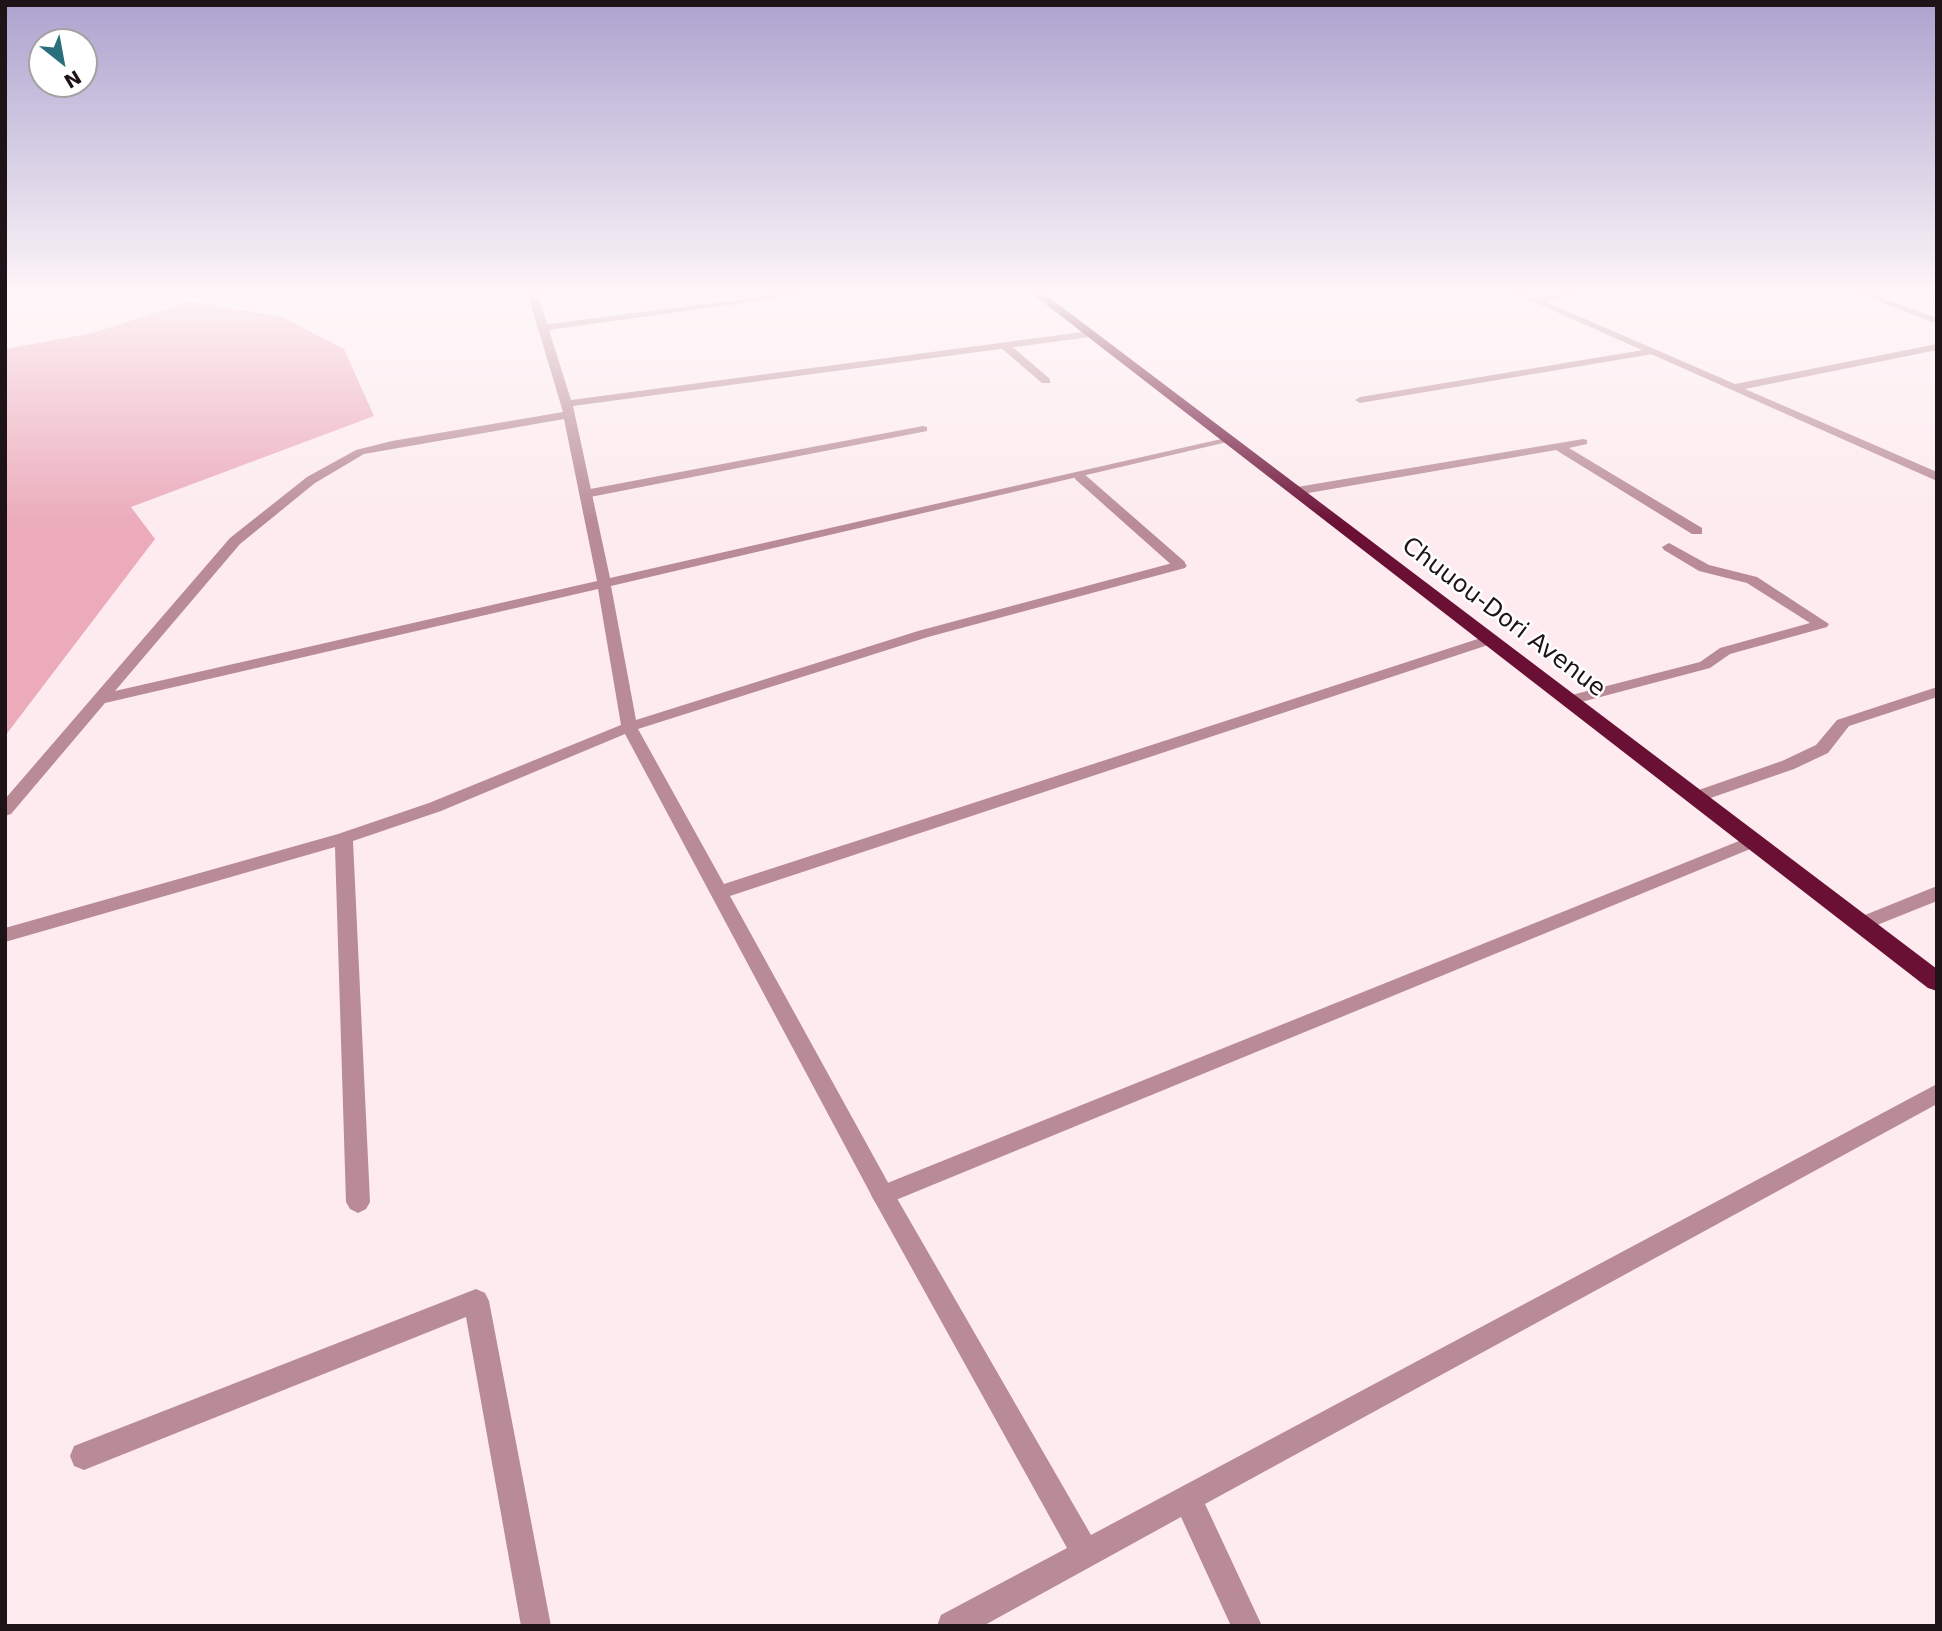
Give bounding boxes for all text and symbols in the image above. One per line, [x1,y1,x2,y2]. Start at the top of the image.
north arrow [28,28,98,98]
text: N [60,66,85,93]
street label: Chuuou-Dori Avenue [1396,532,1610,704]

